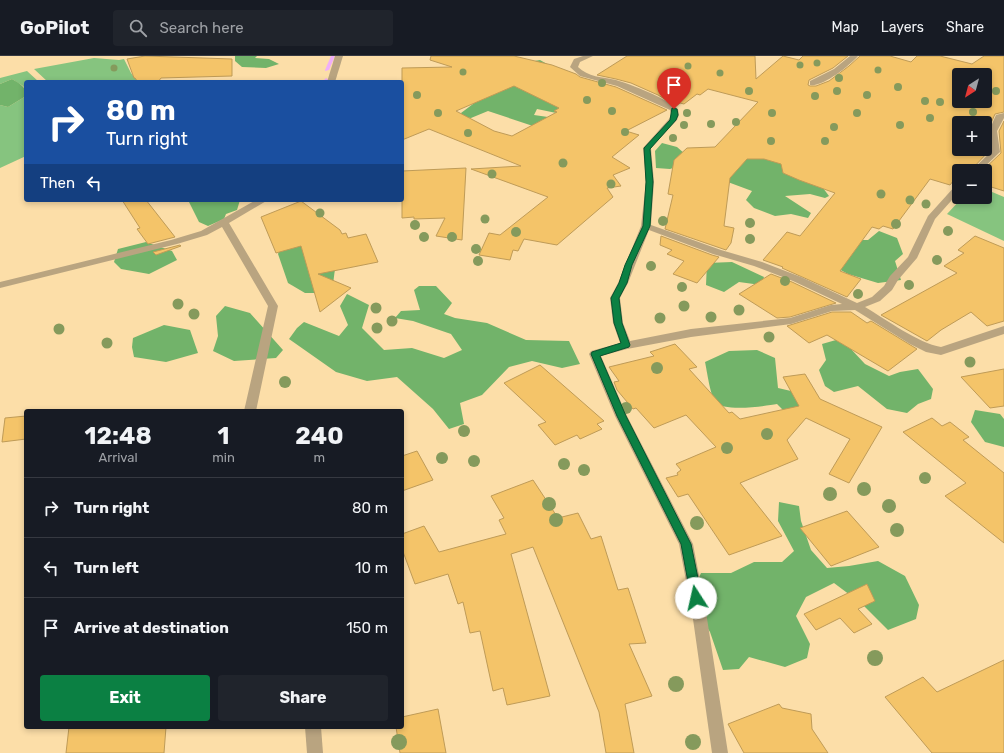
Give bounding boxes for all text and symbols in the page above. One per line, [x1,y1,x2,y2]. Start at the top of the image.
search box [113,10,393,46]
text: GoPilot [20,16,89,39]
icon: search [127,17,149,39]
text: Search here [159,19,244,37]
text: Map [832,19,859,36]
text: Layers [881,19,924,36]
text: Share [946,19,984,36]
pin [657,68,691,109]
north arrow [952,68,992,108]
map controls [952,68,992,204]
icon: arrive [663,74,685,96]
text: 80 m [106,94,176,127]
icon: right [40,96,92,148]
button: + [952,116,992,156]
text: Turn right [106,128,188,150]
button: − [952,164,992,204]
icon: left [83,172,105,194]
text: Then [40,174,75,192]
text: 12:48 [85,422,152,450]
text: 1 [218,422,229,450]
text: 240 [295,422,344,450]
text: Arrival [99,450,138,465]
text: min [212,450,235,465]
text: m [314,450,325,465]
icon: right [40,497,62,519]
text: Turn right [74,499,149,517]
text: 80 m [352,499,388,517]
icon: left [40,557,62,579]
text: Turn left [74,559,139,577]
text: 10 m [355,559,388,577]
position arrow [675,577,717,619]
icon: arrive [40,617,62,639]
text: Arrive at destination [74,619,229,637]
text: 150 m [346,619,388,637]
button: Exit [40,675,210,721]
button: Share [218,675,388,721]

